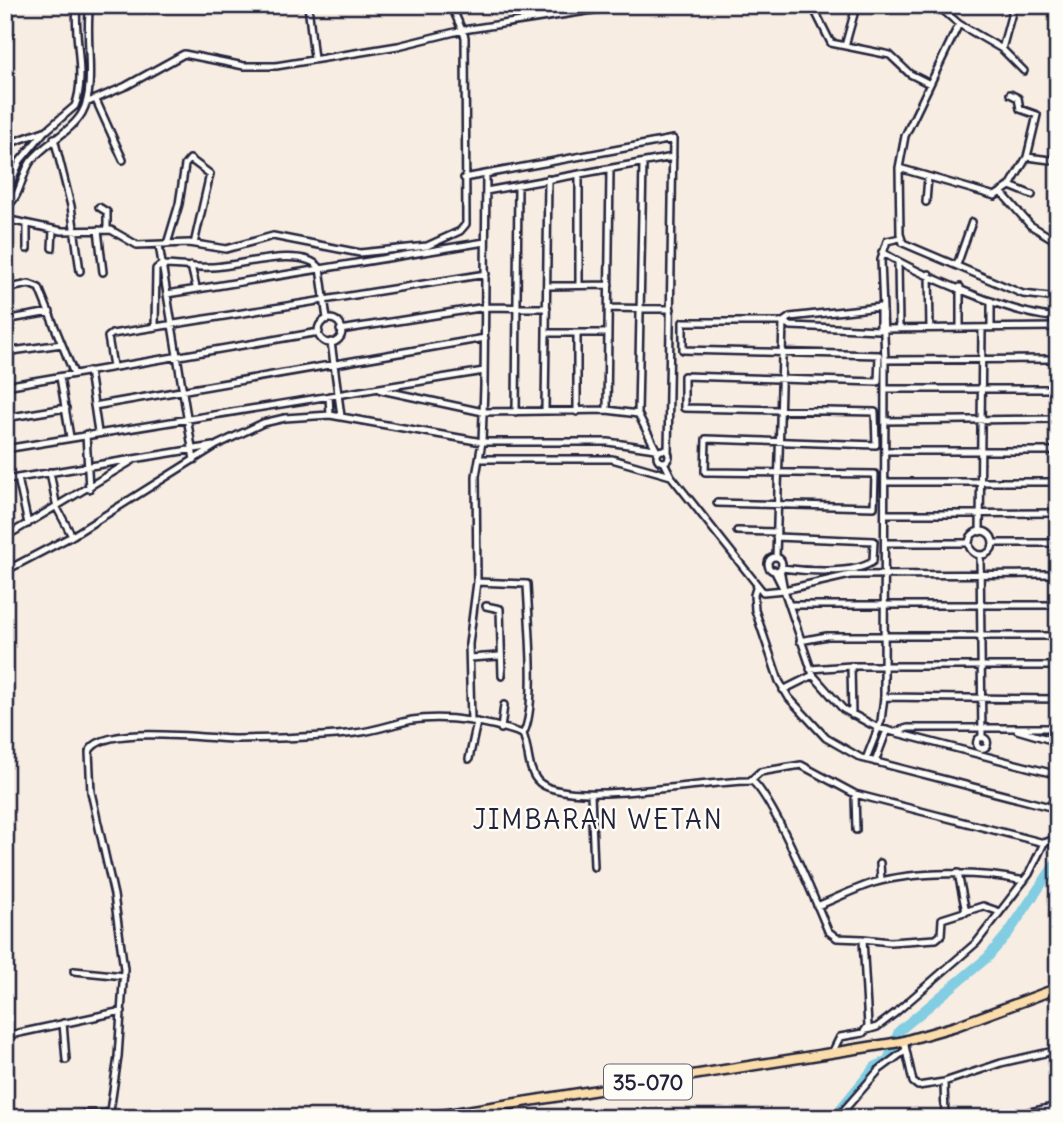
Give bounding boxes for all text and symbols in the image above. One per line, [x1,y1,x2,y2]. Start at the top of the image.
district label: JIMBARAN WETAN [472,803,724,836]
road number: 35-070 [604,1064,692,1100]

